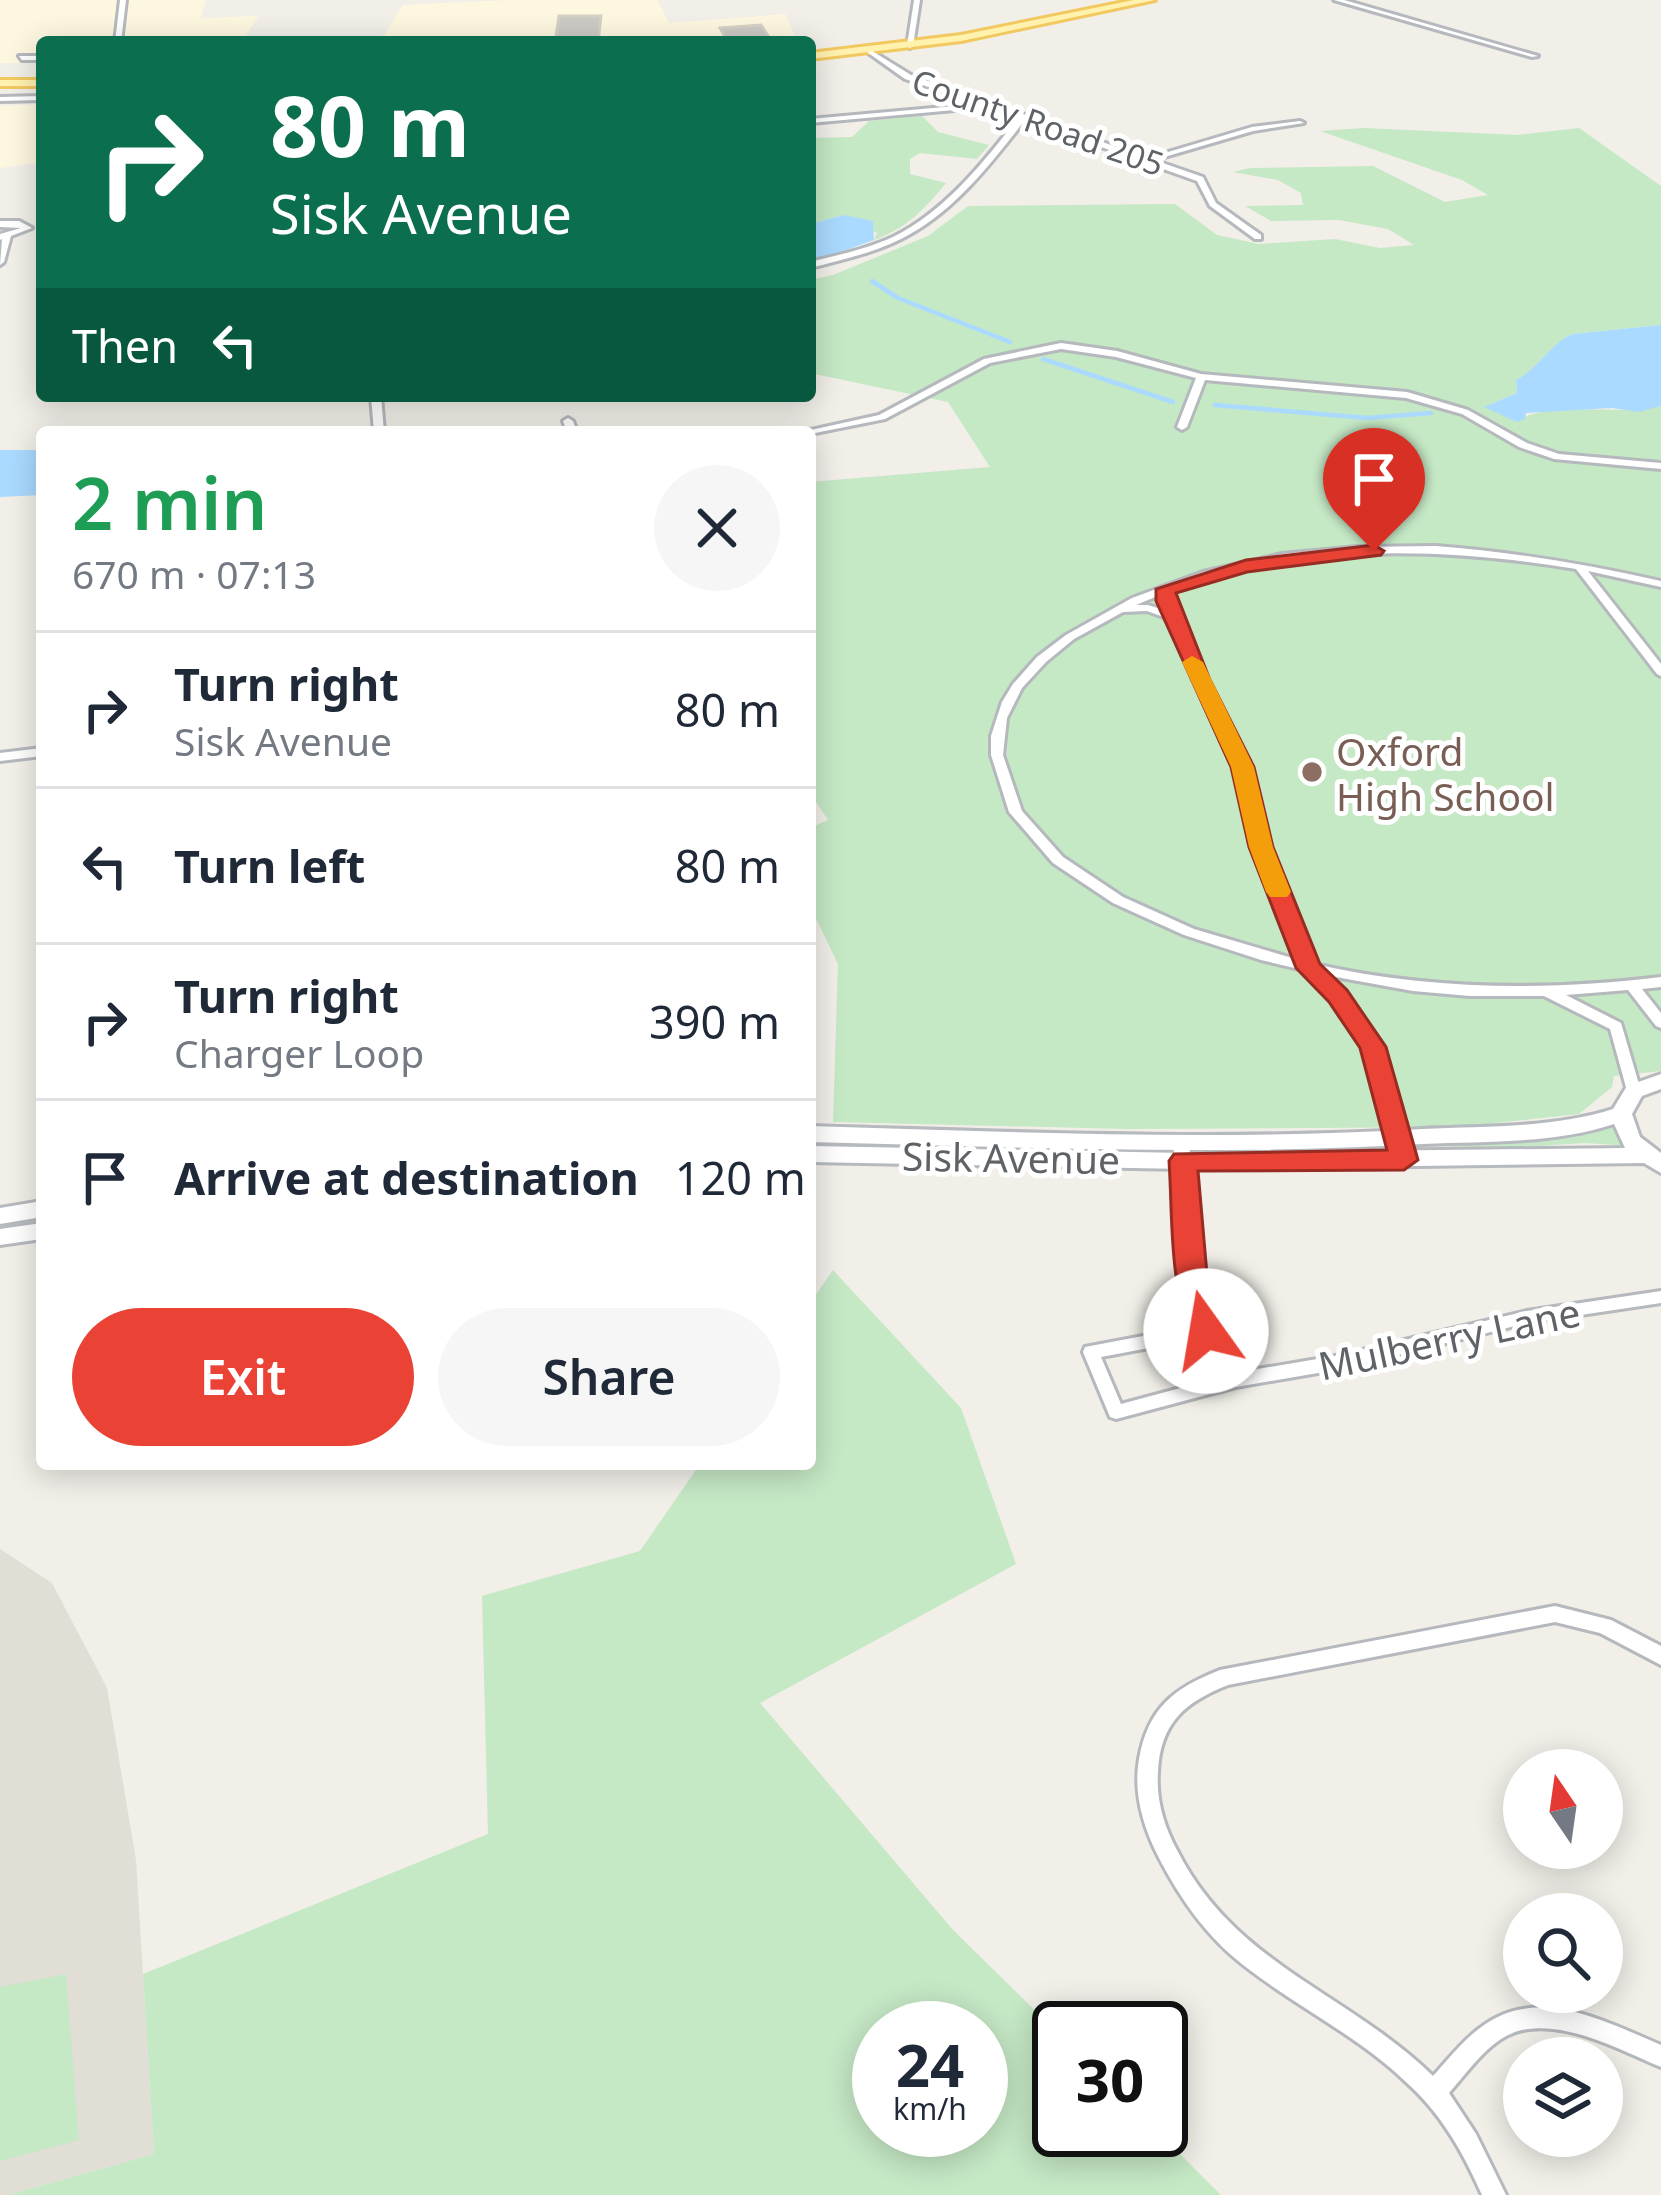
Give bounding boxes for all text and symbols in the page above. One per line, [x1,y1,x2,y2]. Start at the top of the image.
street label: County Road 205 [906,58,1170,186]
text: 80 m [270,67,470,182]
icon: right [72,84,228,240]
text: Sisk Avenue [270,176,572,250]
icon: left [202,312,268,378]
text: Then [72,315,178,376]
pin [1323,428,1425,551]
icon: arrive [1341,446,1407,512]
text: 2 min [72,453,267,551]
button: close [654,465,780,591]
text: 670 m · 07:13 [72,547,316,600]
text: Turn right [174,653,399,714]
icon: right [72,677,138,743]
text: 80 m [675,679,780,740]
text: Sisk Avenue [174,714,392,767]
place label: Oxford High School [1336,724,1555,822]
marker: Oxford High School [1299,759,1325,785]
icon: left [72,833,138,899]
text: Turn left [174,835,365,896]
text: 80 m [675,835,780,896]
text: Turn right [174,965,399,1026]
icon: right [72,989,138,1055]
text: 390 m [649,991,780,1052]
text: Charger Loop [174,1026,424,1079]
street label: Sisk Avenue [902,1129,1120,1185]
icon: arrive [72,1145,138,1211]
text: Arrive at destination [174,1147,639,1208]
text: 120 m [675,1147,806,1208]
position arrow [1143,1268,1269,1394]
street label: Mulberry Lane [1313,1284,1585,1392]
button: Exit [72,1308,414,1446]
button: Share [438,1308,780,1446]
north arrow [1503,1749,1623,1869]
map controls [1503,1749,1623,2157]
button: search [1503,1893,1623,2013]
speed limit sign: 30 [1032,2001,1188,2157]
text: 24 [896,2023,964,2105]
button: layers [1503,2037,1623,2157]
text: km/h [893,2088,967,2129]

